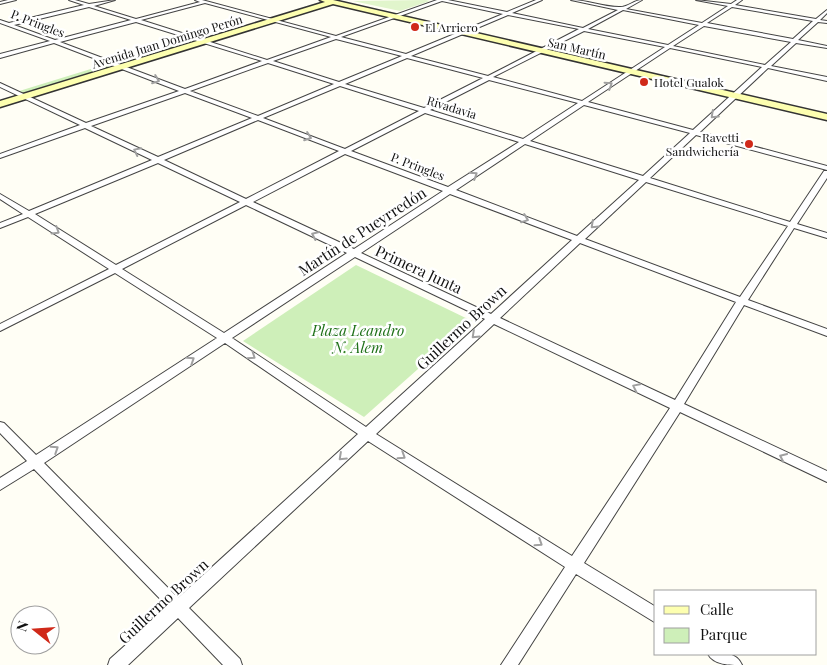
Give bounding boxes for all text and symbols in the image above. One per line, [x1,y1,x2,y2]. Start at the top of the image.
street label: P. Pringles [9,5,67,41]
street label: Avenida Juan Domingo Perón [89,10,244,72]
place label: El Arriero [425,19,478,35]
marker: El Arriero [409,21,421,33]
street label: San Martín [546,34,608,62]
one-way arrow [151,73,160,84]
place label: Hotel Gualok [654,74,724,90]
marker: Hotel Gualok [638,76,650,88]
one-way arrow [604,82,613,92]
street label: Rivadavia [425,92,479,122]
one-way arrow [710,109,719,118]
place label: Ravetti Sandwichería [666,129,739,159]
one-way arrow [303,131,312,141]
marker: Ravetti Sandwichería [743,138,755,150]
one-way arrow [133,147,142,157]
street label: P. Pringles [389,148,447,184]
one-way arrow [468,171,477,181]
street label: Martín de Pueyrredón [294,182,430,280]
one-way arrow [521,213,529,223]
one-way arrow [591,219,600,228]
one-way arrow [50,225,59,235]
one-way arrow [311,230,320,241]
street label: Primera Junta [372,240,466,298]
street label: Guillermo Brown [412,280,510,374]
park label: Plaza Leandro N. Alem [311,320,404,357]
one-way arrow [471,329,480,338]
one-way arrow [246,350,256,359]
one-way arrow [186,356,195,366]
one-way arrow [632,383,641,394]
one-way arrow [50,445,59,455]
one-way arrow [397,449,406,459]
one-way arrow [339,451,348,460]
one-way arrow [779,452,788,463]
one-way arrow [533,537,543,546]
street label: Guillermo Brown [114,554,212,648]
legend [654,590,817,655]
text: Calle [700,599,734,619]
north arrow [10,605,60,655]
text: N [12,618,33,634]
text: Parque [700,624,747,644]

